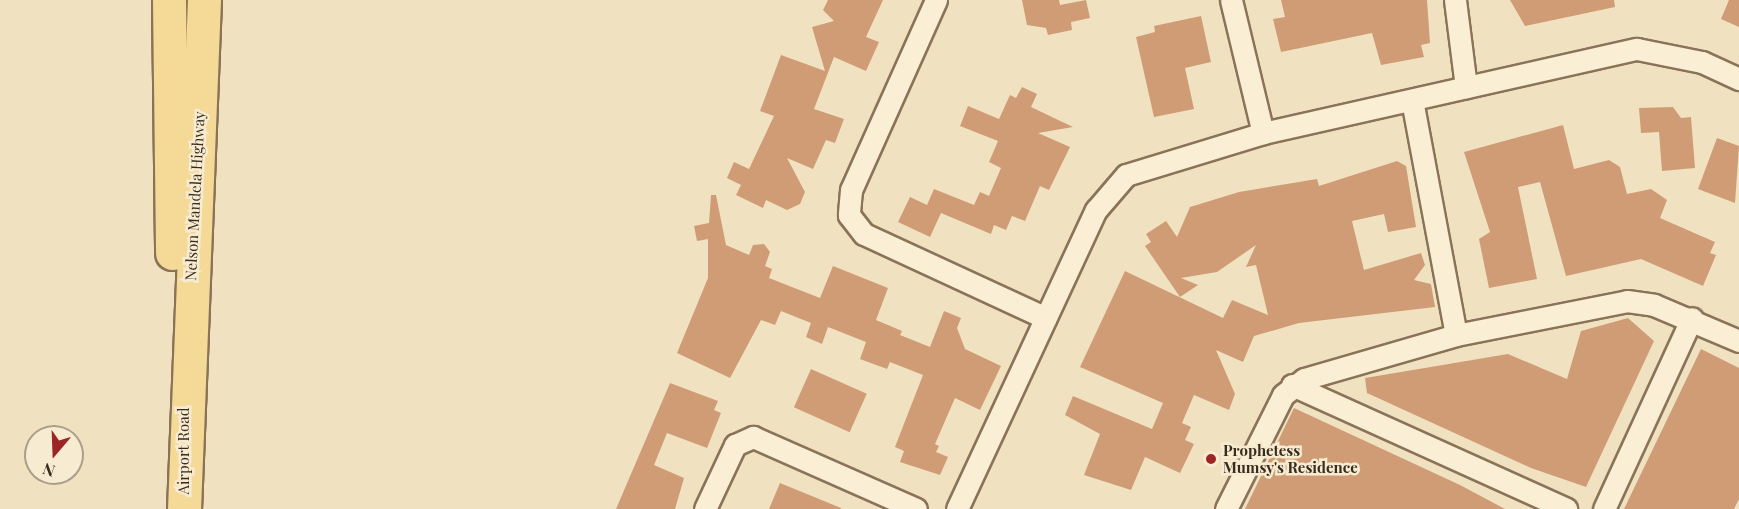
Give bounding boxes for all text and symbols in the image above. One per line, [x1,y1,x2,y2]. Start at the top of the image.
street label: Nelson Mandela Highway [182,111,208,281]
street label: Airport Road [175,407,193,495]
north arrow [24,425,84,485]
place label: Prophetess Mumsy's Residence [1223,441,1358,476]
marker: Prophetess Mumsy's Residence [1204,452,1218,466]
text: N [40,459,58,482]

